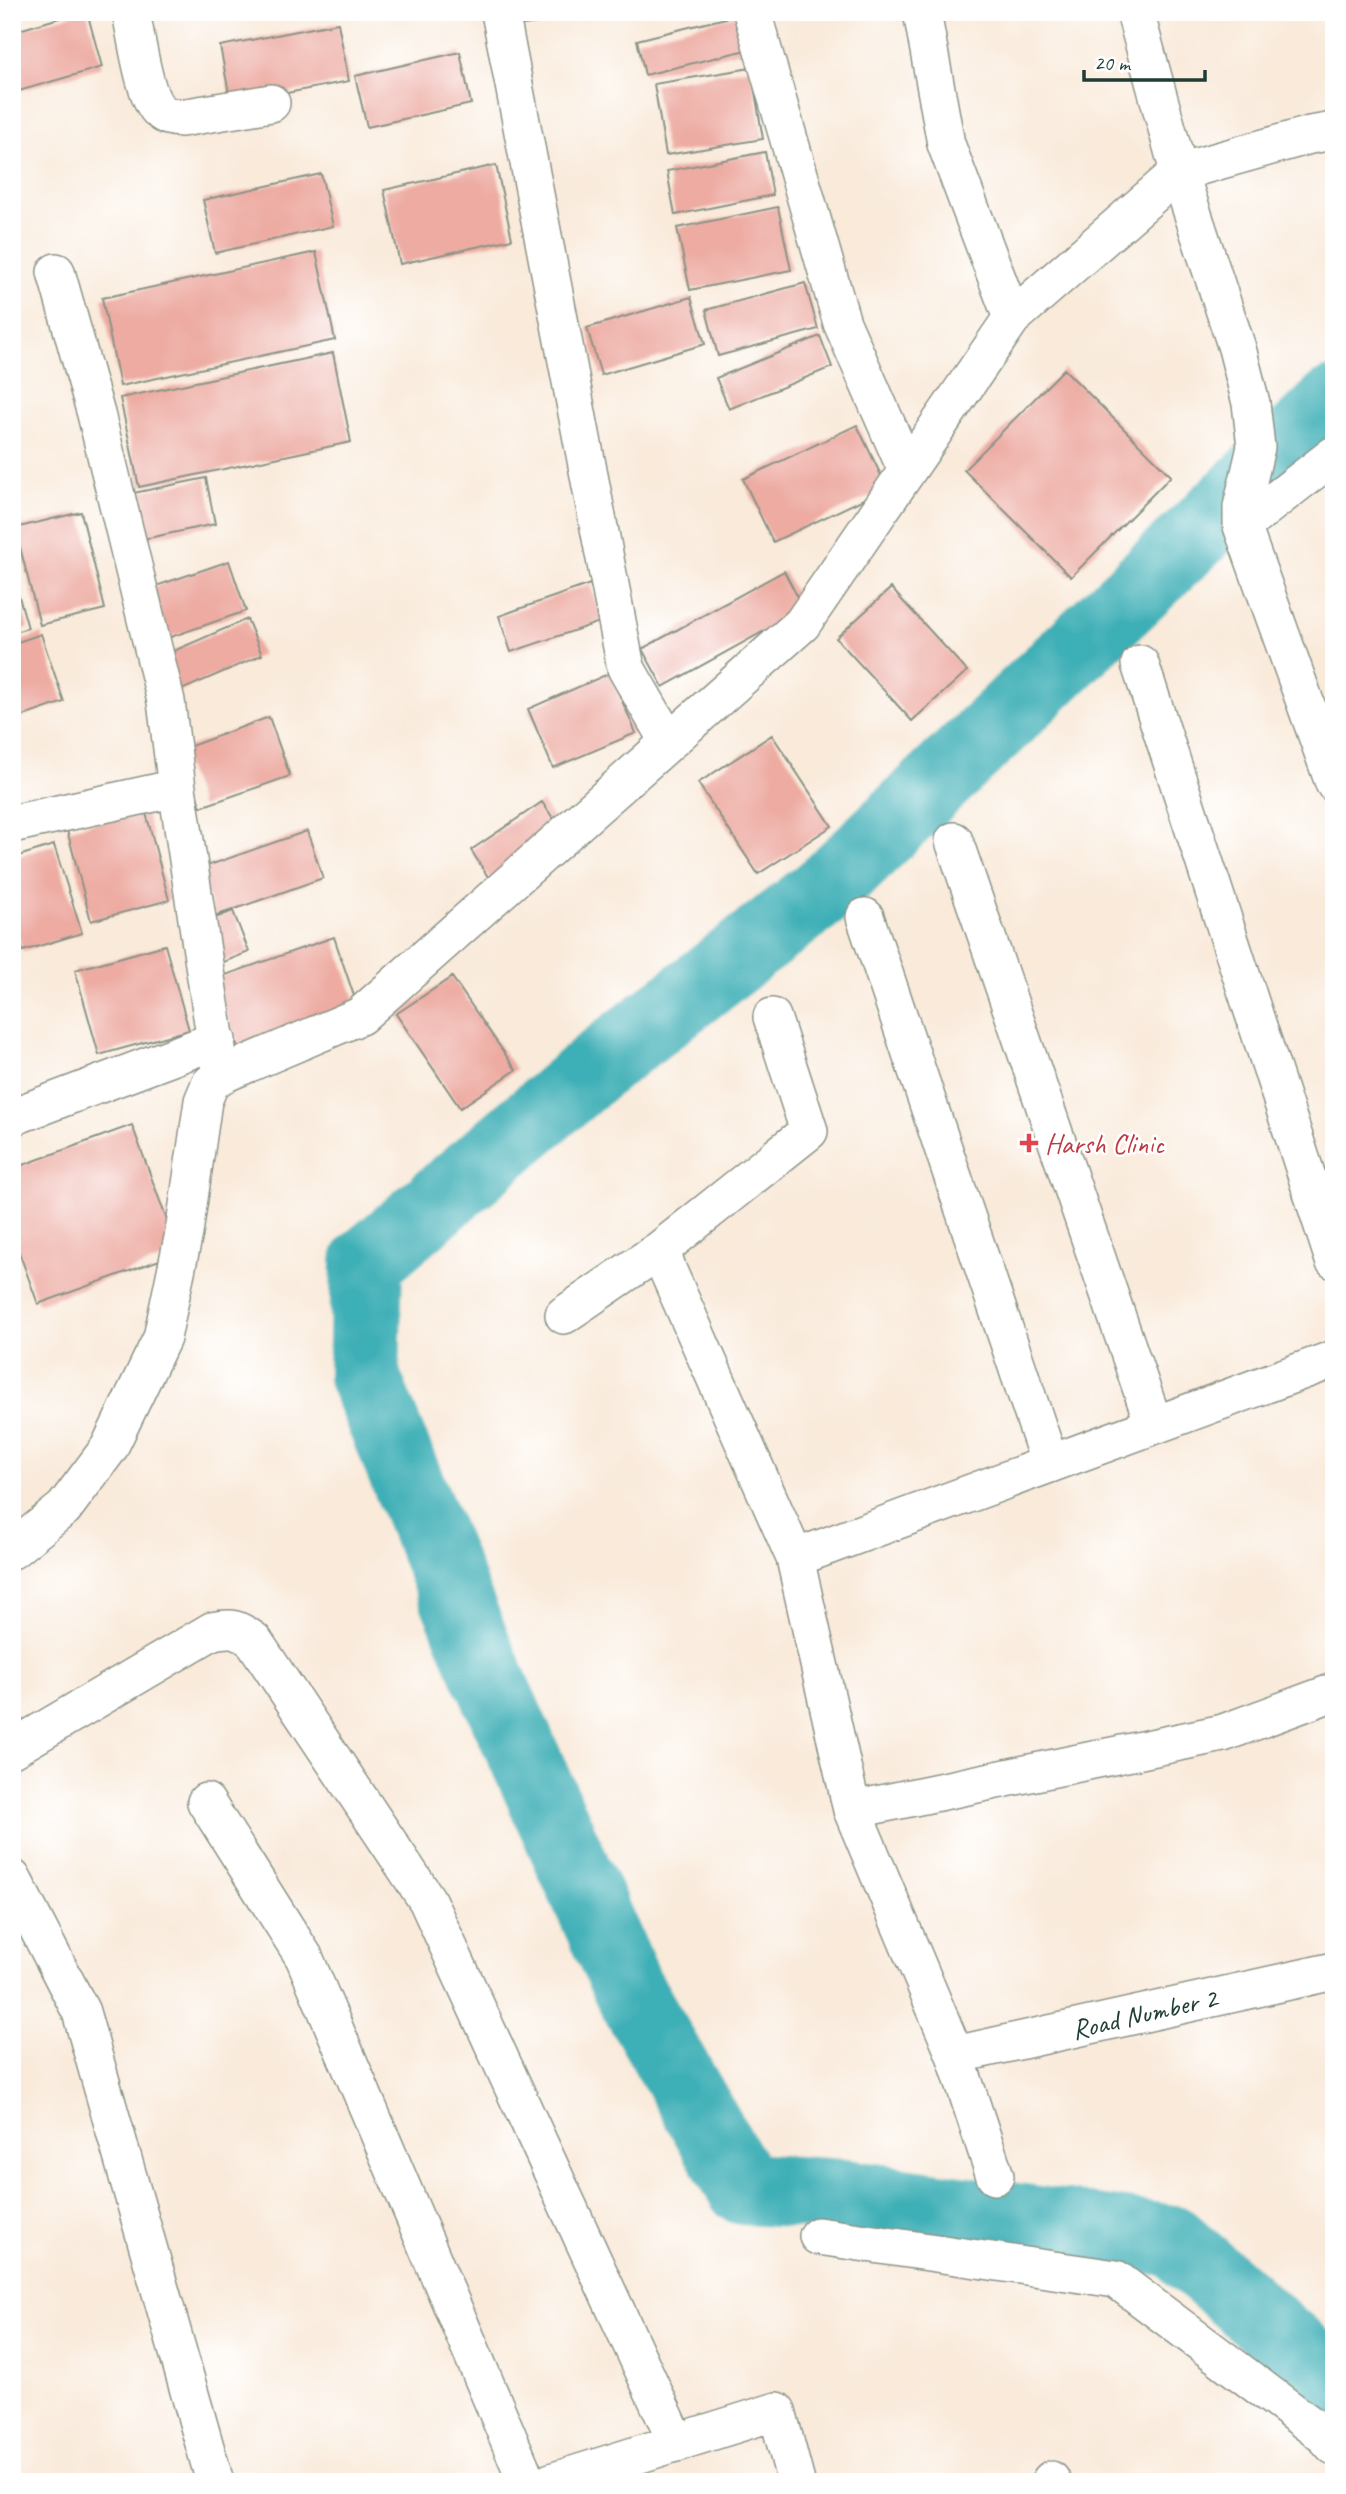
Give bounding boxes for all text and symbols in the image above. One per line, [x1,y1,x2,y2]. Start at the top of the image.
scale bar [1084,38,1204,82]
text: 20 m [1094,50,1132,76]
place label: Harsh Clinic [1045,1126,1165,1161]
marker: Harsh Clinic [1019,1133,1039,1153]
street label: Road Number 2 [1068,1979,1222,2047]

